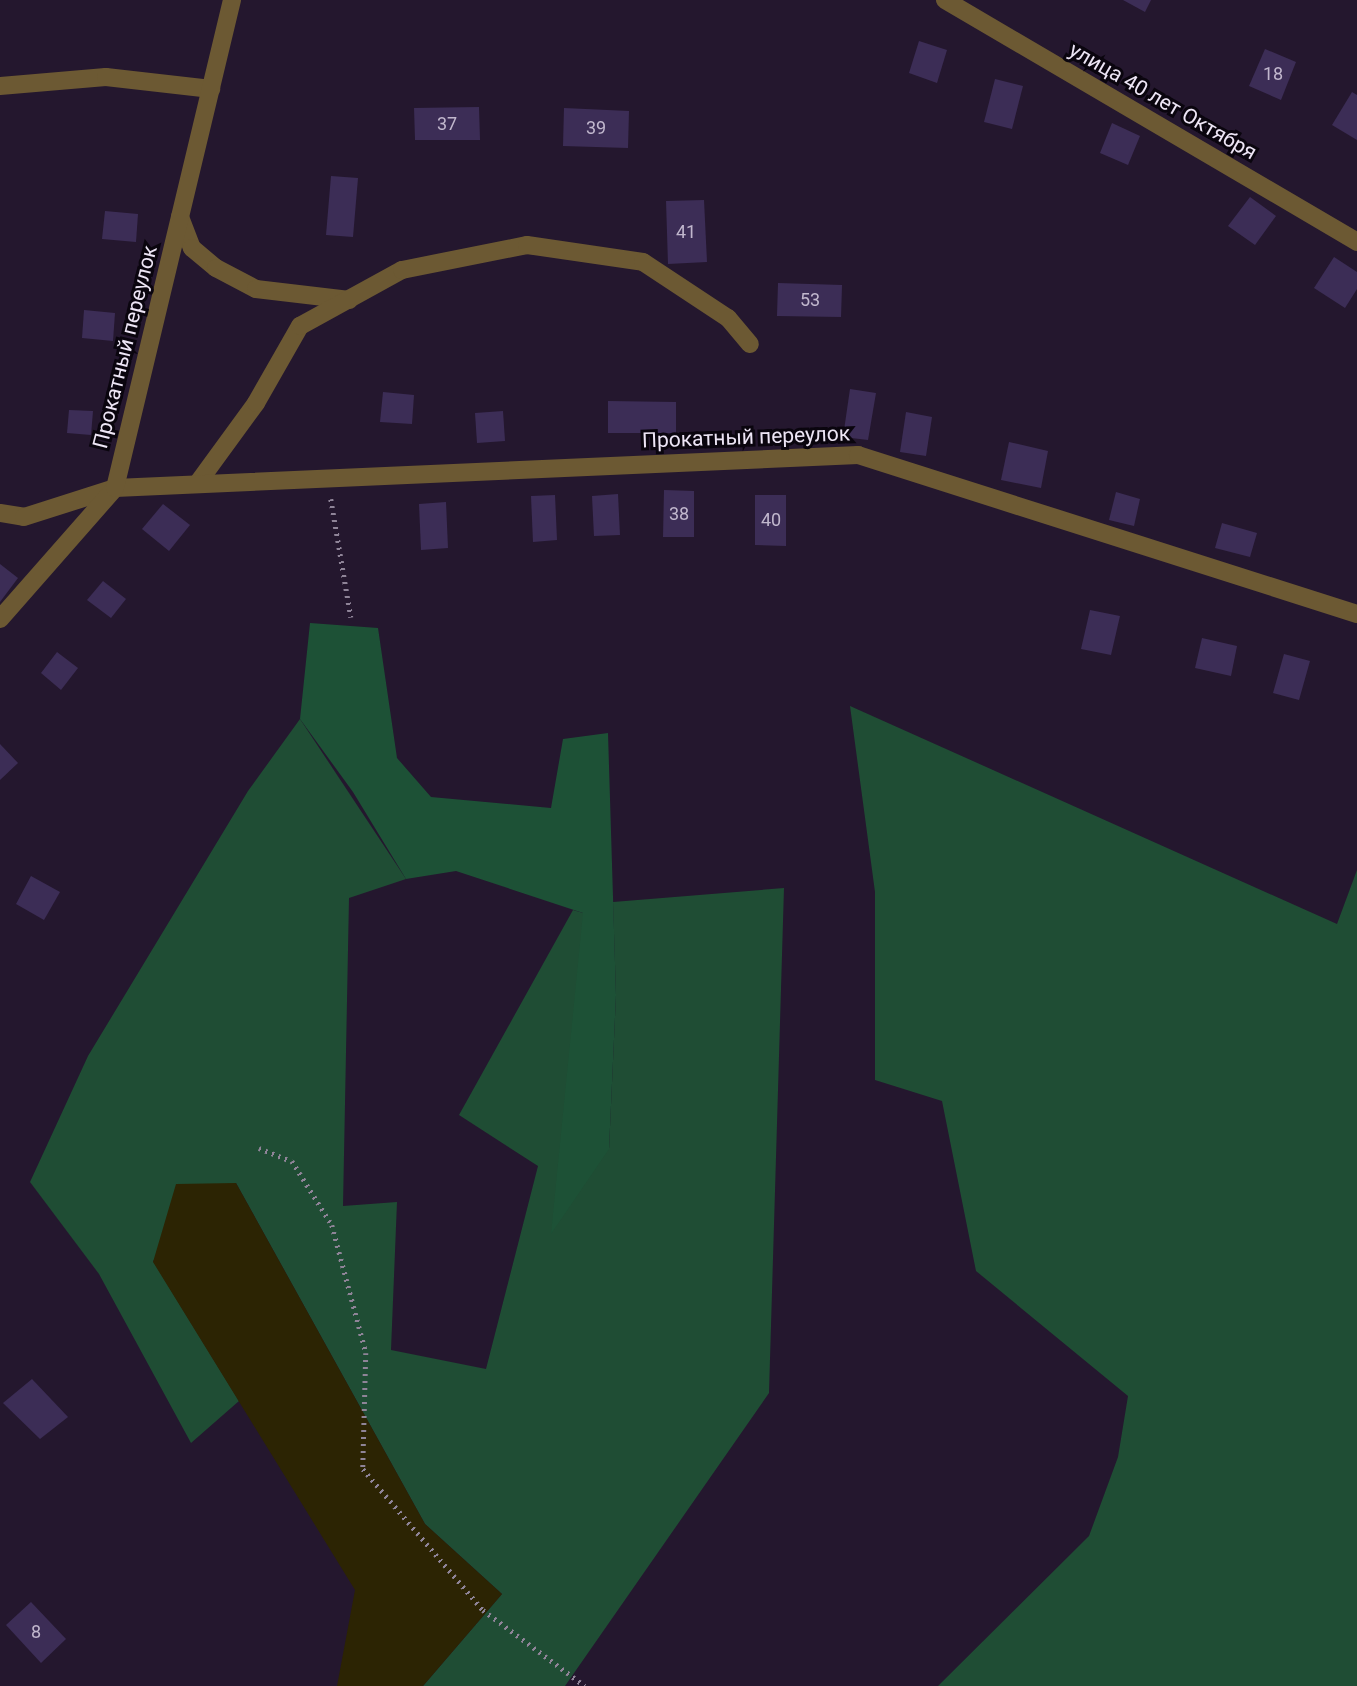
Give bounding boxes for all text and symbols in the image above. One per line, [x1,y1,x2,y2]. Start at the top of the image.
street label: улица 40 лет Октября [1065,37,1261,165]
house number: 18 [1263,63,1283,85]
house number: 37 [437,113,457,135]
house number: 39 [586,117,606,139]
house number: 41 [676,221,696,243]
street label: Прокатный переулок [88,243,162,451]
house number: 53 [800,289,820,311]
street label: Прокатный переулок [642,421,850,453]
house number: 38 [669,503,689,525]
house number: 40 [761,509,781,531]
house number: 8 [31,1621,41,1643]

